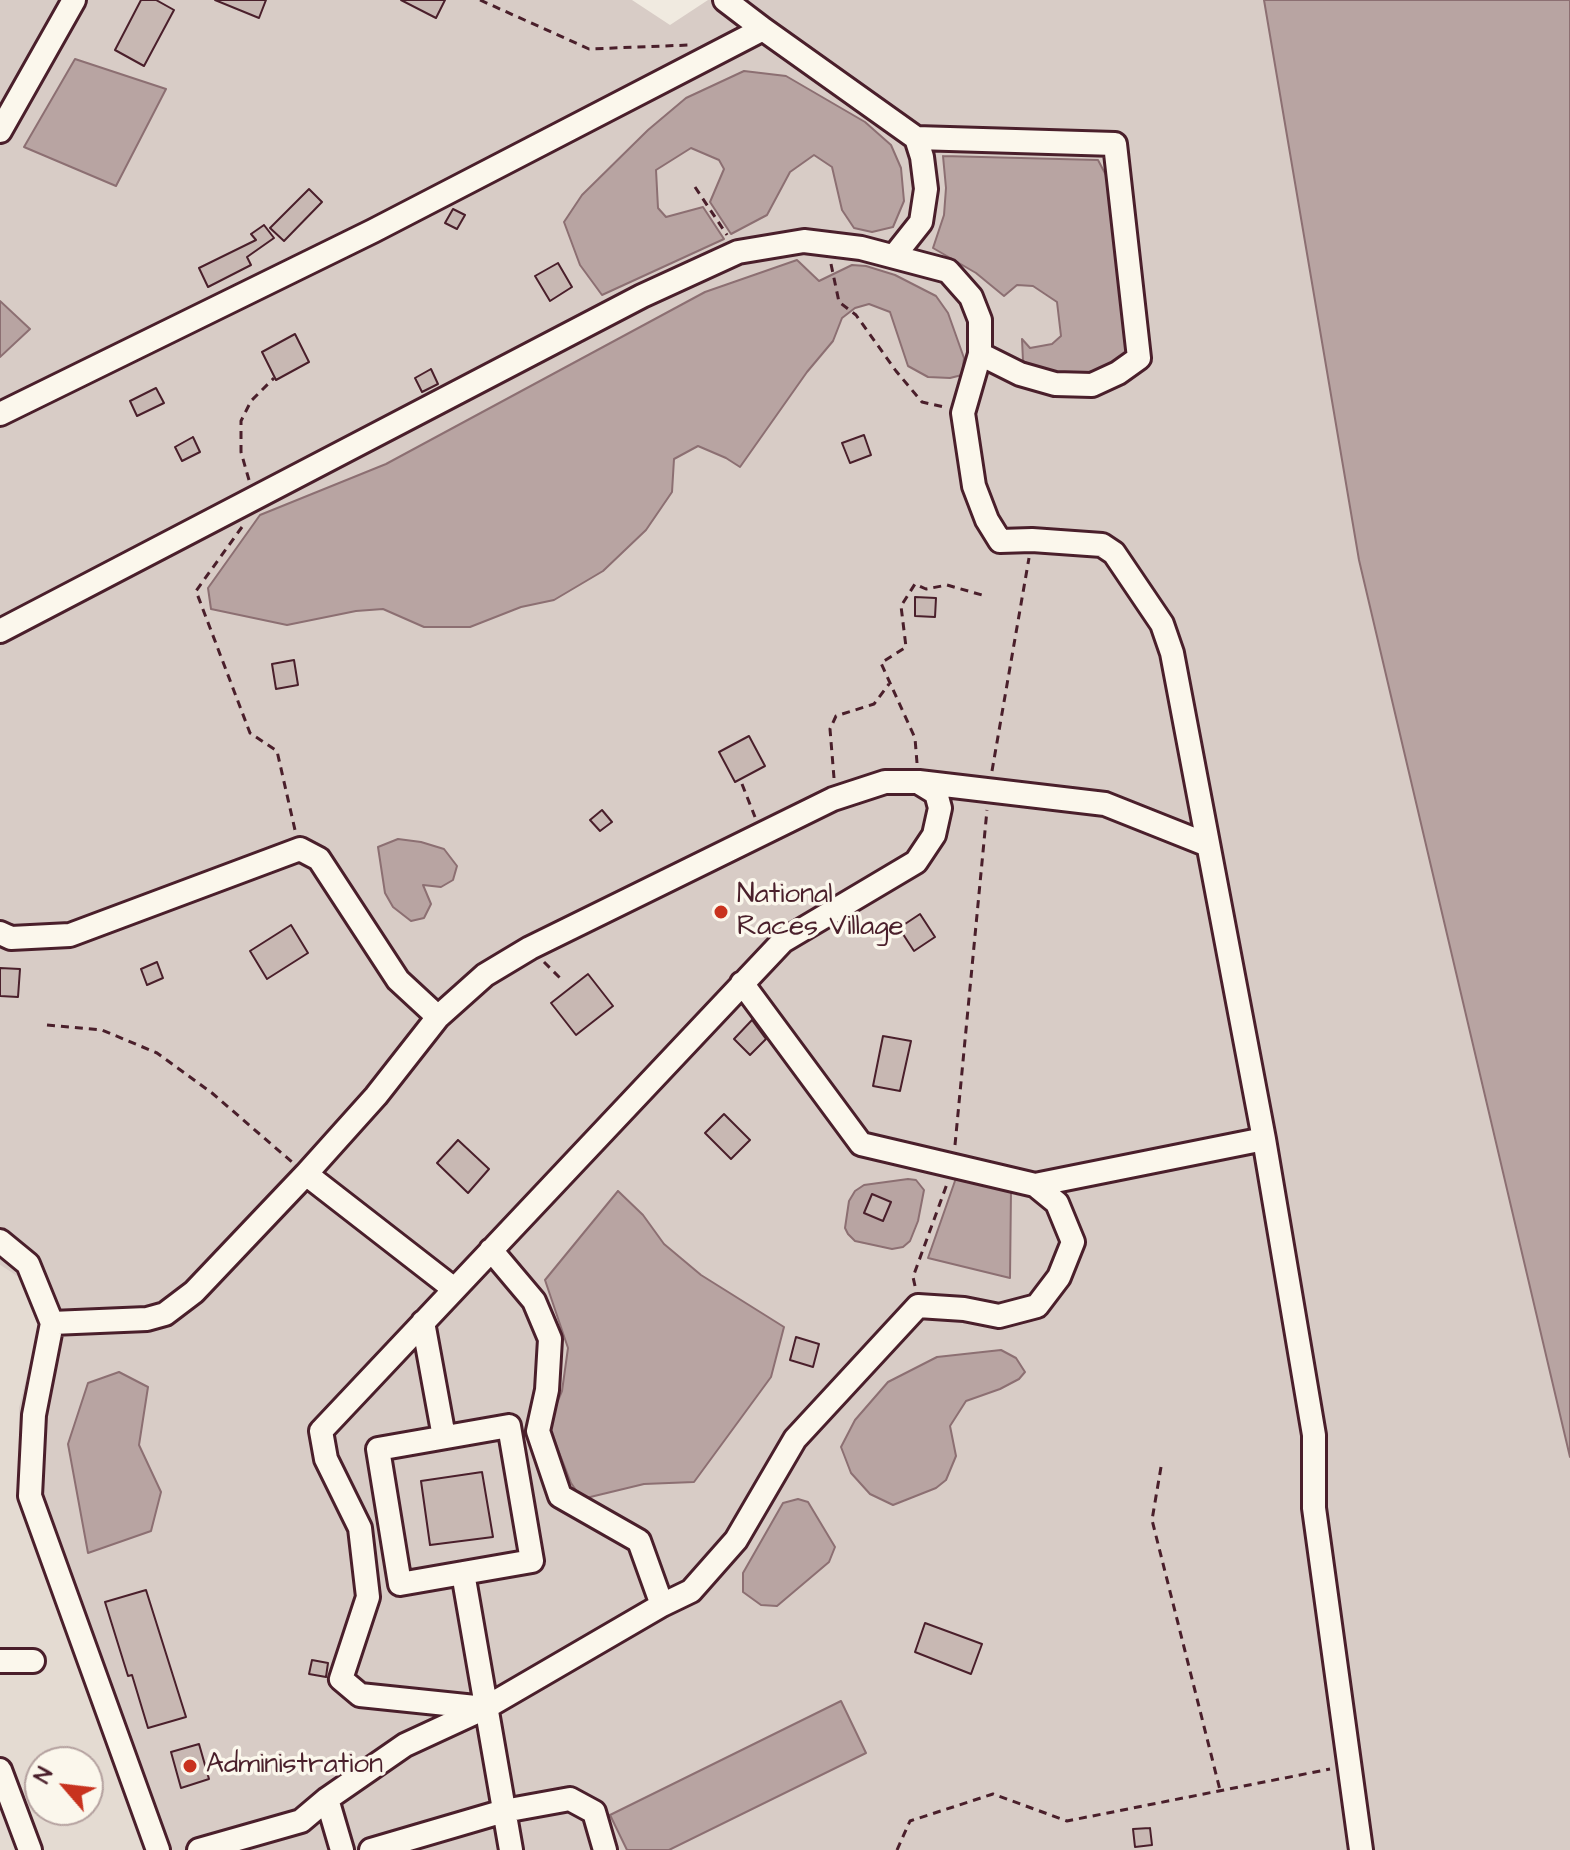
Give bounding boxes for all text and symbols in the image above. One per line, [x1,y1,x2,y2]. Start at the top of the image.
place label: National Races Village [737,879,904,945]
marker: National Races Village [712,903,730,921]
north arrow [24,1746,104,1826]
place label: Administration [206,1749,383,1783]
marker: Administration [181,1757,199,1775]
text: N [27,1762,61,1789]

